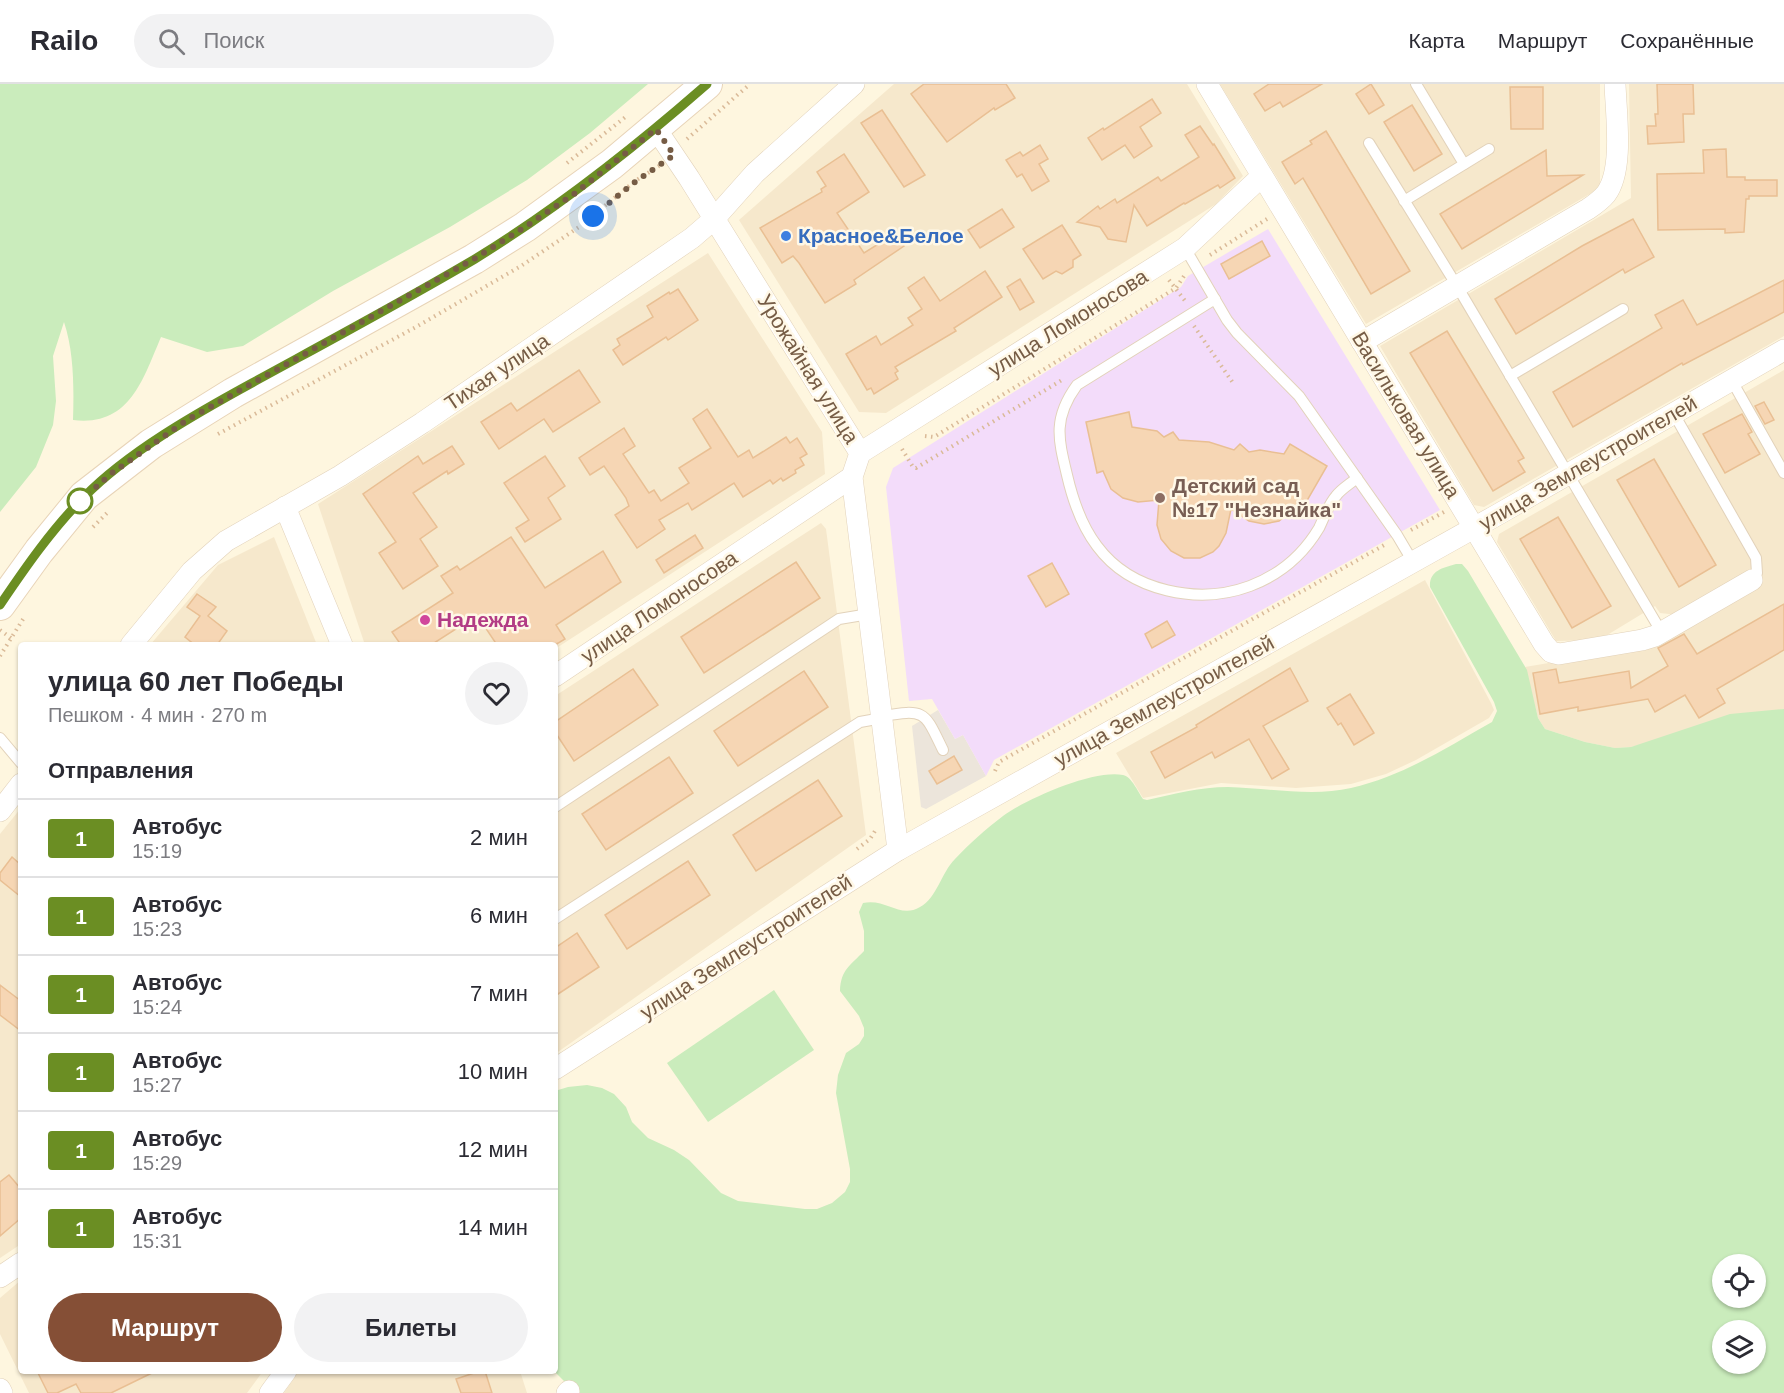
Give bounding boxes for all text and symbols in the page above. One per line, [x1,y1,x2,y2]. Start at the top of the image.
search box [134,14,554,68]
text: Railo [30,25,98,56]
icon: search [155,25,188,58]
text: Поиск [203,28,264,53]
text: Карта [1409,29,1465,52]
text: Маршрут [1498,29,1587,52]
text: Сохранённые [1620,29,1754,52]
your location [578,201,608,231]
place label: Красное&Белое [798,224,964,247]
marker: Красное&Белое [779,229,793,243]
street label: улица Ломоносова [984,264,1152,381]
street label: Урожайная улица [753,290,864,448]
street label: Васильковая улица [1348,327,1465,502]
street label: Тихая улица [440,328,553,415]
street label: улица Землеустроителей [1475,391,1701,534]
place label: Детский сад №17 "Незнайка" [1172,474,1341,521]
unlabelled marker [67,488,93,514]
marker: Детский сад №17 "Незнайка" [1153,491,1167,505]
street label: улица Ломоносова [576,546,741,667]
place label: Надежда [437,608,529,631]
marker: Надежда [418,613,432,627]
street label: улица Землеустроителей [1050,630,1278,771]
button: heart [465,662,528,725]
text: улица 60 лет Победы [48,666,344,697]
text: Пешком · 4 мин · 270 m [48,704,267,726]
text: Отправления [48,758,194,783]
text: Автобус [132,814,222,839]
text: 2 мин [470,825,528,850]
text: 1 [75,827,87,850]
text: 15:19 [132,840,182,862]
street label: улица Землеустроителей [636,870,856,1024]
text: Автобус [132,892,222,917]
text: 6 мин [470,903,528,928]
text: 1 [75,905,87,928]
text: 15:23 [132,918,182,940]
text: Автобус [132,970,222,995]
text: 7 мин [470,981,528,1006]
text: 1 [75,983,87,1006]
text: 15:24 [132,996,182,1018]
text: Автобус [132,1048,222,1073]
text: 10 мин [458,1059,528,1084]
text: 1 [75,1061,87,1084]
text: 15:27 [132,1074,182,1096]
text: Автобус [132,1126,222,1151]
text: 12 мин [458,1137,528,1162]
text: 1 [75,1139,87,1162]
text: 15:29 [132,1152,182,1174]
text: Автобус [132,1204,222,1229]
text: 14 мин [458,1215,528,1240]
text: 1 [75,1217,87,1240]
text: 15:31 [132,1230,182,1252]
map controls [1712,1254,1766,1374]
button: locate [1712,1254,1766,1308]
button: Маршрут [48,1293,282,1362]
button: Билеты [294,1293,528,1362]
button: layers [1712,1320,1766,1374]

